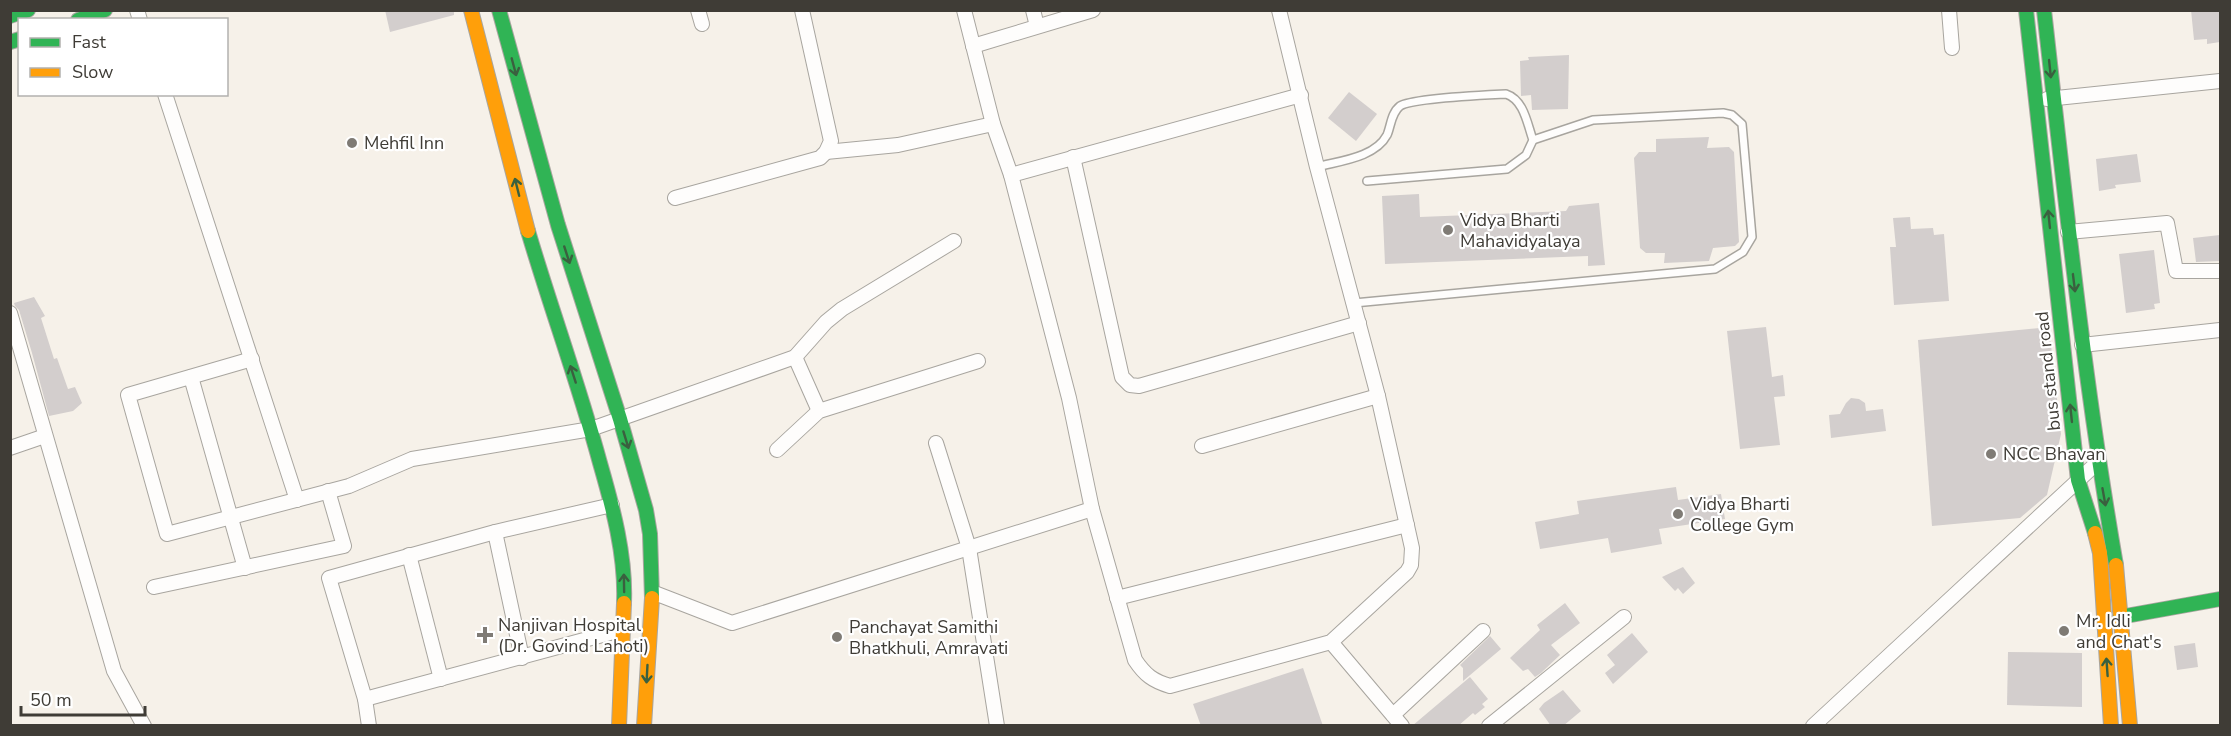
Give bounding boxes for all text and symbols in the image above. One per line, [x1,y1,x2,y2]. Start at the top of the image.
legend [18,18,228,96]
text: Fast [72,30,107,54]
one-way arrow [509,57,520,76]
one-way arrow [2045,58,2056,78]
text: Slow [72,60,113,84]
place label: Mehfil Inn [364,131,444,155]
marker: Mehfil Inn [345,136,359,150]
one-way arrow [510,178,522,197]
place label: Vidya Bharti Mahavidyalaya [1459,208,1581,253]
one-way arrow [2043,210,2054,230]
marker: Vidya Bharti Mahavidyalaya [1441,223,1455,237]
one-way arrow [562,245,573,264]
one-way arrow [2069,273,2080,293]
street label: bus stand road [2030,310,2066,432]
one-way arrow [567,365,578,384]
one-way arrow [2065,404,2076,424]
one-way arrow [621,430,632,449]
place label: NCC Bhavan [2003,442,2105,466]
marker: NCC Bhavan [1984,447,1998,461]
one-way arrow [2099,487,2110,507]
place label: Vidya Bharti College Gym [1689,492,1794,537]
marker: Vidya Bharti College Gym [1671,507,1685,521]
one-way arrow [618,574,629,594]
place label: Mr. Idli and Chat's [2076,609,2162,654]
place label: Nanjivan Hospital (Dr. Govind Lahoti) [498,613,649,658]
place label: Panchayat Samithi Bhatkhuli, Amravati [849,615,1008,660]
marker: Mr. Idli and Chat's [2057,624,2071,638]
marker: Nanjivan Hospital (Dr. Govind Lahoti) [476,626,494,644]
marker: Panchayat Samithi Bhatkhuli, Amravati [830,630,844,644]
one-way arrow [2102,658,2113,678]
one-way arrow [642,664,653,684]
scale bar [21,679,146,717]
text: 50 m [30,688,72,712]

